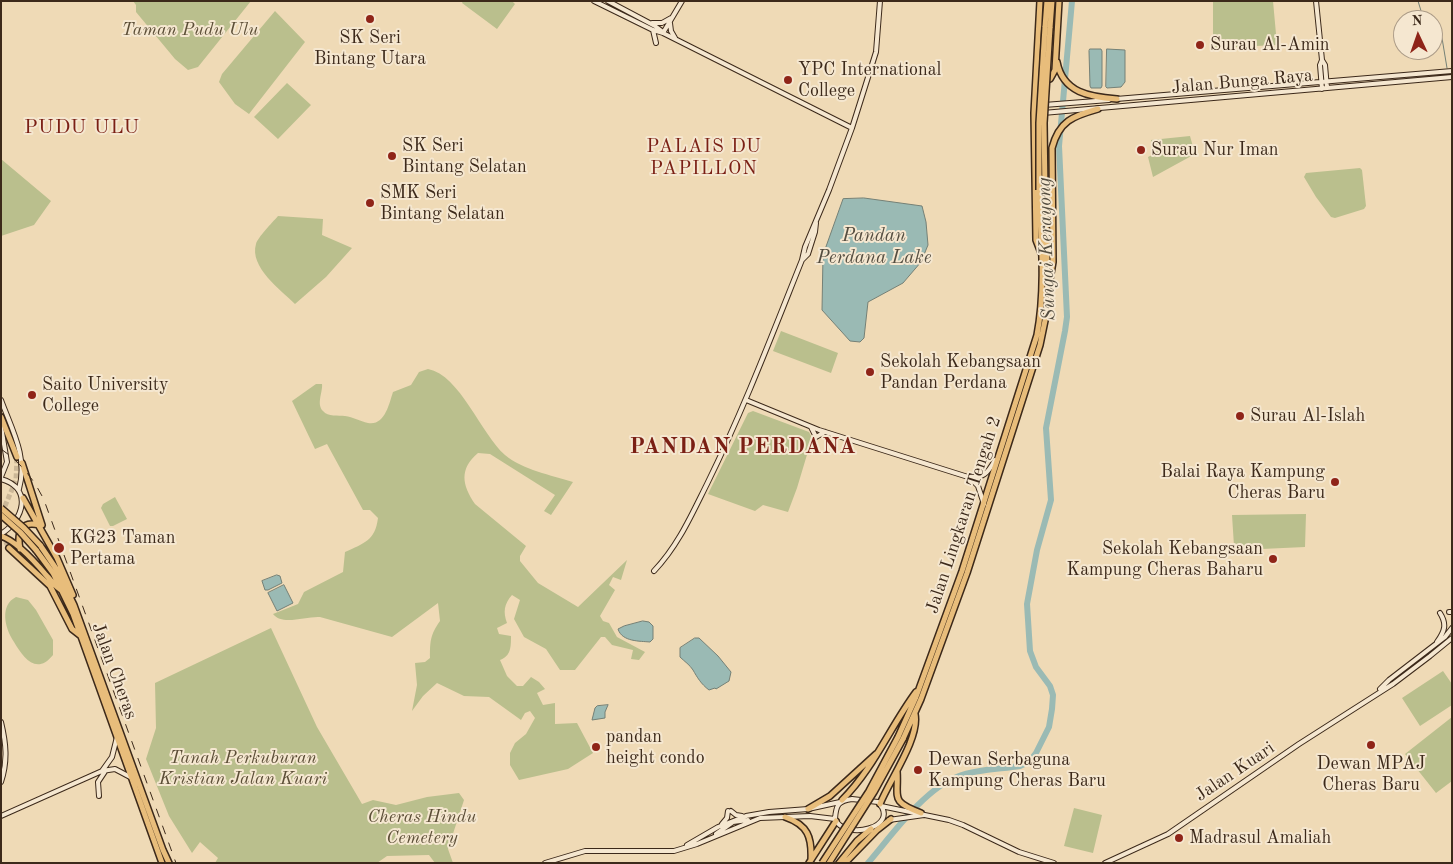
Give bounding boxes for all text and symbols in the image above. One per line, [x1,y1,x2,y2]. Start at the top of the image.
north arrow [1393,10,1443,60]
marker: SK Seri Bintang Utara [364,13,376,25]
text: N [1412,14,1423,28]
park label: Taman Pudu Ulu [122,19,258,41]
place label: SK Seri Bintang Utara [314,27,426,70]
place label: Surau Al-Amin [1210,34,1330,56]
marker: Surau Al-Amin [1194,39,1206,51]
place label: YPC International College [798,59,941,102]
street label: Jalan Bunga Raya [1170,65,1314,99]
marker: YPC International College [782,74,794,86]
district label: PUDU ULU [23,116,141,140]
place label: SK Seri Bintang Selatan [402,135,527,178]
district label: PALAIS DU PAPILLON [645,136,763,180]
place label: Surau Nur Iman [1151,139,1279,161]
marker: Surau Nur Iman [1135,144,1147,156]
marker: SK Seri Bintang Selatan [386,150,398,162]
water label: Sungai Kerayong [1033,177,1061,321]
place label: SMK Seri Bintang Selatan [380,182,505,224]
marker: SMK Seri Bintang Selatan [364,197,376,209]
water label: Pandan Perdana Lake [816,225,932,269]
place label: Sekolah Kebangsaan Pandan Perdana [880,351,1041,394]
marker: Sekolah Kebangsaan Pandan Perdana [864,366,876,378]
place label: Saito University College [42,374,169,416]
marker: Saito University College [26,389,38,401]
place label: Surau Al-Islah [1250,405,1365,427]
marker: Surau Al-Islah [1234,410,1246,422]
street label: Jalan Lingkaran Tengah 2 [922,414,1006,616]
district label: PANDAN PERDANA [628,434,858,460]
place label: Balai Raya Kampung Cheras Baru [1160,461,1325,504]
marker: Balai Raya Kampung Cheras Baru [1329,476,1341,488]
place label: KG23 Taman Pertama [70,527,175,570]
place label: Sekolah Kebangsaan Kampung Cheras Baharu [1067,538,1263,580]
marker: KG23 Taman Pertama [52,541,66,555]
marker: Sekolah Kebangsaan Kampung Cheras Baharu [1267,553,1279,565]
street label: Jalan Cheras [87,620,141,722]
place label: pandan height condo [606,726,705,769]
street label: Jalan Kuari [1191,737,1279,807]
marker: Dewan MPAJ Cheras Baru [1365,739,1377,751]
marker: pandan height condo [590,741,602,753]
park label: Tanah Perkuburan Kristian Jalan Kuari [159,747,327,790]
place label: Dewan Serbaguna Kampung Cheras Baru [928,749,1106,792]
place label: Dewan MPAJ Cheras Baru [1317,753,1425,796]
marker: Dewan Serbaguna Kampung Cheras Baru [912,764,924,776]
park label: Cheras Hindu Cemetery [367,806,477,849]
place label: Madrasul Amaliah [1189,827,1331,849]
marker: Madrasul Amaliah [1173,832,1185,844]

